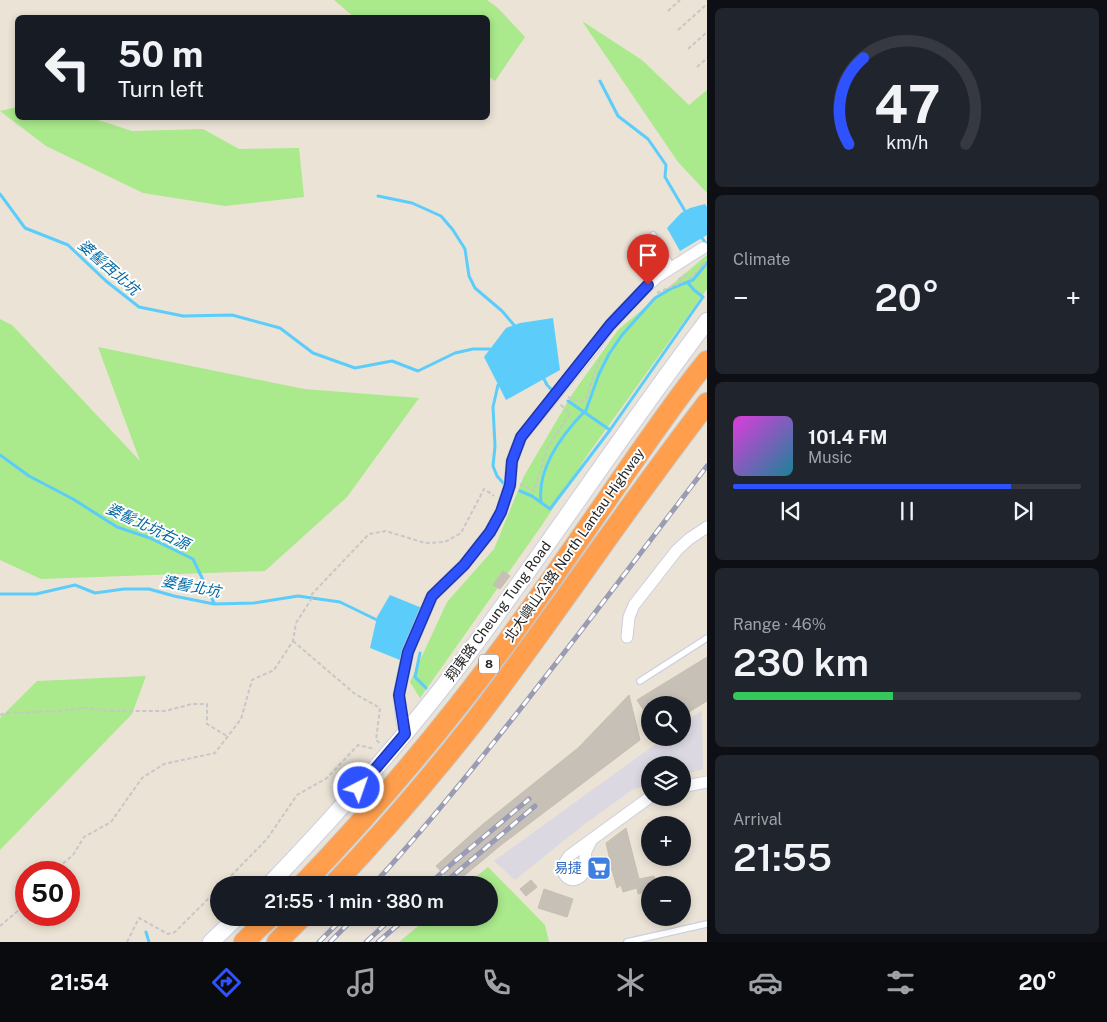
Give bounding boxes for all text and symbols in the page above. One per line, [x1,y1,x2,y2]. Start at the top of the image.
text: 50 m [118,34,203,75]
icon: left [35,35,100,100]
text: 47 [874,74,940,135]
text: Turn left [118,76,204,102]
text: km/h [886,132,928,153]
pin [627,234,669,285]
water label: 婆髻西北坑 [75,236,144,299]
icon: arrive [634,241,662,269]
text: Climate [733,250,790,269]
text: 20° [874,275,940,320]
text: − [733,281,749,314]
text: + [1065,281,1081,314]
text: 101.4 FM [808,426,887,448]
street label: 北大嶼山公路 North Lantau Highway [501,445,648,645]
text: Music [808,448,852,467]
icon: previous [777,497,805,525]
icon: pause [893,497,921,525]
icon: next [1009,497,1037,525]
water label: 婆髻北坑右源 [104,499,195,554]
street label: 翔東路 Cheung Tung Road [442,538,554,684]
water label: 婆髻北坑 [160,572,224,600]
text: Range · 46% [733,615,826,634]
text: 230 km [733,640,869,685]
road number: 8 [479,654,499,674]
map controls [641,696,691,926]
button: search [641,696,691,746]
button: layers [641,756,691,806]
position arrow [332,761,384,813]
text: Arrival [733,810,782,829]
button: + [641,816,691,866]
text: 21:55 [733,835,832,880]
supermarket icon: 易捷 [586,855,612,881]
place label: 易捷 [554,860,582,876]
speed limit sign: 50 [15,861,80,926]
button: − [641,876,691,926]
text: 21:55 · 1 min · 380 m [264,890,444,912]
icon: directions [209,965,244,1000]
icon: music [344,965,379,1000]
icon: phone [479,965,514,1000]
icon: climate [613,965,648,1000]
icon: car [748,965,783,1000]
icon: filters [883,965,918,1000]
text: 21:54 [50,969,109,995]
text: 20° [1018,969,1057,995]

